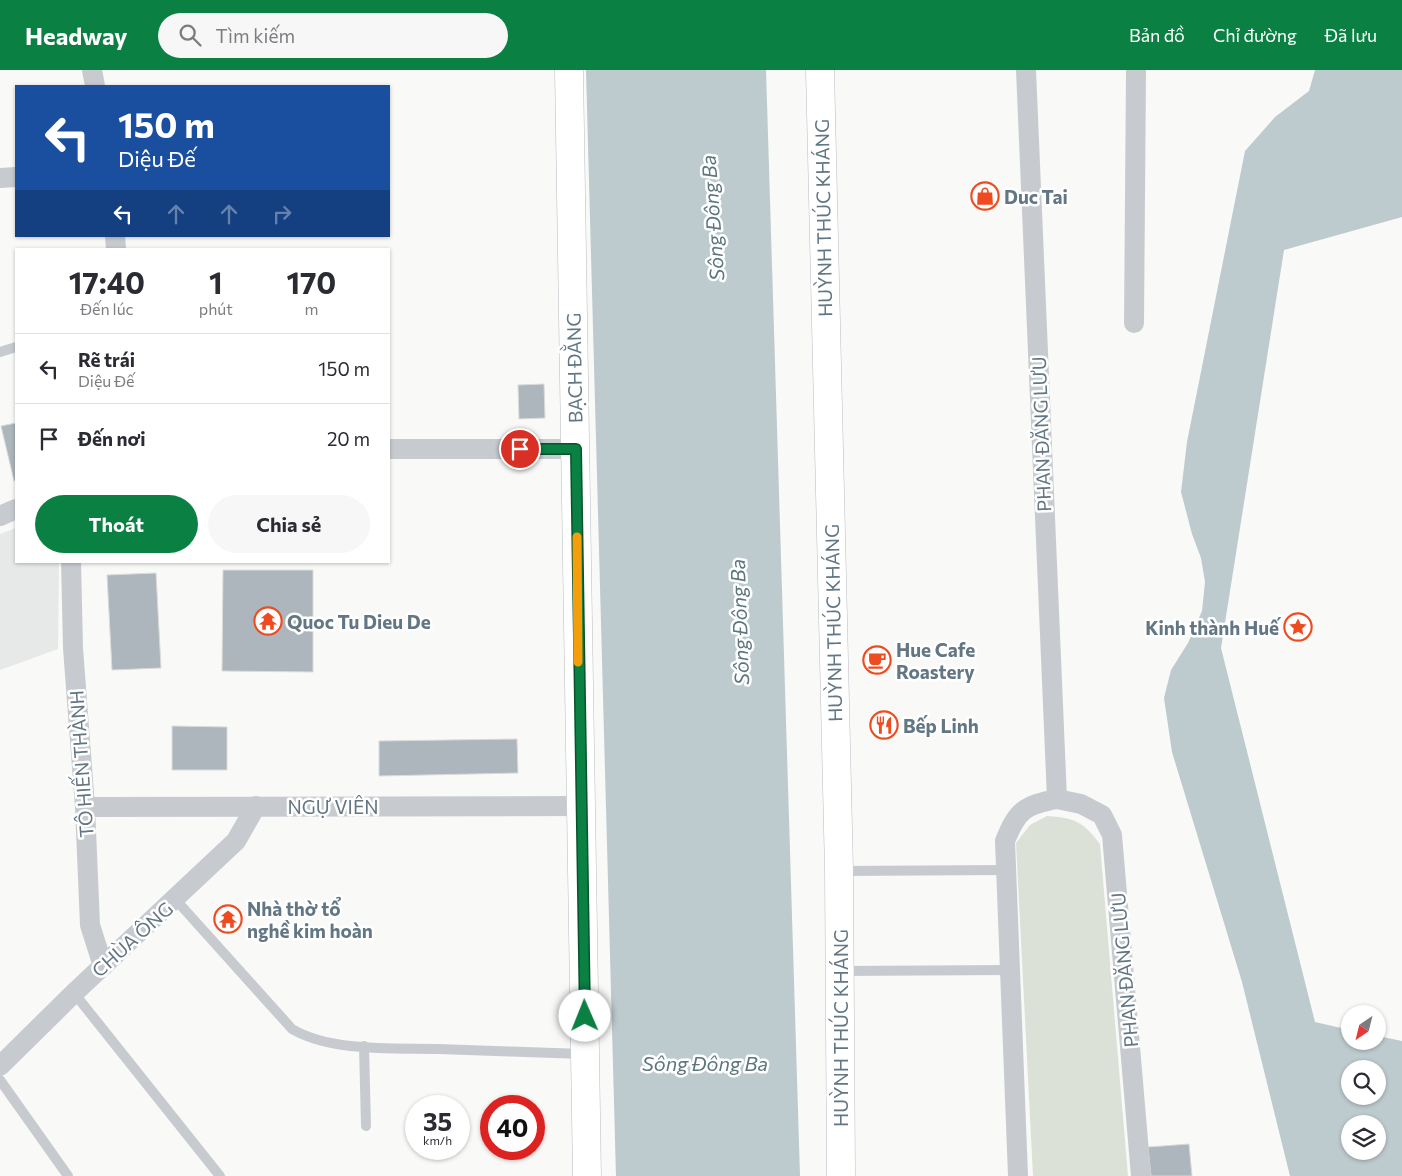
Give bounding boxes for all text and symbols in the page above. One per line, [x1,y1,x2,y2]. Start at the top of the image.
search box [158,13,508,58]
text: Headway [25,21,128,50]
icon: search [176,21,204,49]
text: Tìm kiếm [216,24,295,47]
text: Bản đồ [1129,24,1185,46]
text: Chỉ đường [1213,24,1297,46]
text: Đã lưu [1325,24,1377,46]
text: 150 m [118,102,215,145]
icon: left [35,105,100,170]
street label: HUỲNH THÚC KHÁNG [809,119,836,317]
text: Diệu Đế [118,145,196,172]
water label: Sông Đông Ba [696,154,728,282]
shop icon: Duc Tai [970,181,1000,211]
place label: Duc Tai [1004,185,1068,208]
icon: left [109,200,137,228]
icon: ahead [162,200,190,228]
icon: ahead [215,200,243,228]
icon: right [268,200,296,228]
text: 17:40 [69,263,145,300]
text: 1 [209,263,223,300]
text: 170 [287,263,336,300]
text: Đến lúc [80,299,134,318]
text: phút [199,299,233,318]
text: m [304,299,318,318]
street label: BẠCH ĐẰNG [559,313,586,423]
text: Rẽ trái [78,348,135,371]
icon: left [35,355,63,383]
street label: PHAN ĐĂNG LƯU [1027,356,1055,512]
text: 150 m [318,357,370,380]
text: Diệu Đế [78,371,135,390]
icon: arrive [35,425,63,453]
text: Đến nơi [78,427,146,450]
text: 20 m [327,427,370,450]
pin [499,428,541,470]
icon: arrive [506,435,534,463]
button: Thoát [35,495,198,553]
button: Chia sẻ [208,495,370,553]
street label: HUỲNH THÚC KHÁNG [819,524,846,722]
water label: Sông Đông Ba [725,559,753,685]
temple icon: Quoc Tu Dieu De [253,606,283,636]
place label: Quoc Tu Dieu De [287,610,431,633]
place icon: Kinh thành Huế [1283,612,1313,642]
place label: Kinh thành Huế [1145,616,1282,639]
place label: Hue Cafe Roastery [896,638,975,683]
cafe icon: Hue Cafe Roastery [862,645,892,675]
street label: TÔ HIẾN THÀNH [61,690,98,839]
restaurant icon: Bếp Linh [869,710,899,740]
place label: Bếp Linh [903,714,979,737]
street label: NGỰ VIÊN [287,795,379,818]
street label: PHAN ĐĂNG LƯU [1106,892,1142,1048]
street label: CHÙA ÔNG [86,896,177,981]
place label: Nhà thờ tổ nghề kim hoàn [247,896,373,942]
temple icon: Nhà thờ tổ nghề kim hoàn [213,904,243,934]
street label: HUỲNH THÚC KHÁNG [828,929,852,1127]
position arrow [558,989,610,1041]
north arrow [1341,1005,1386,1050]
map controls [1341,1005,1386,1160]
water label: Sông Đông Ba [642,1051,768,1075]
button: search [1341,1060,1386,1105]
speed limit sign: 40 [480,1095,545,1160]
text: 35 [423,1106,452,1136]
button: layers [1341,1115,1386,1160]
text: km/h [423,1133,452,1147]

